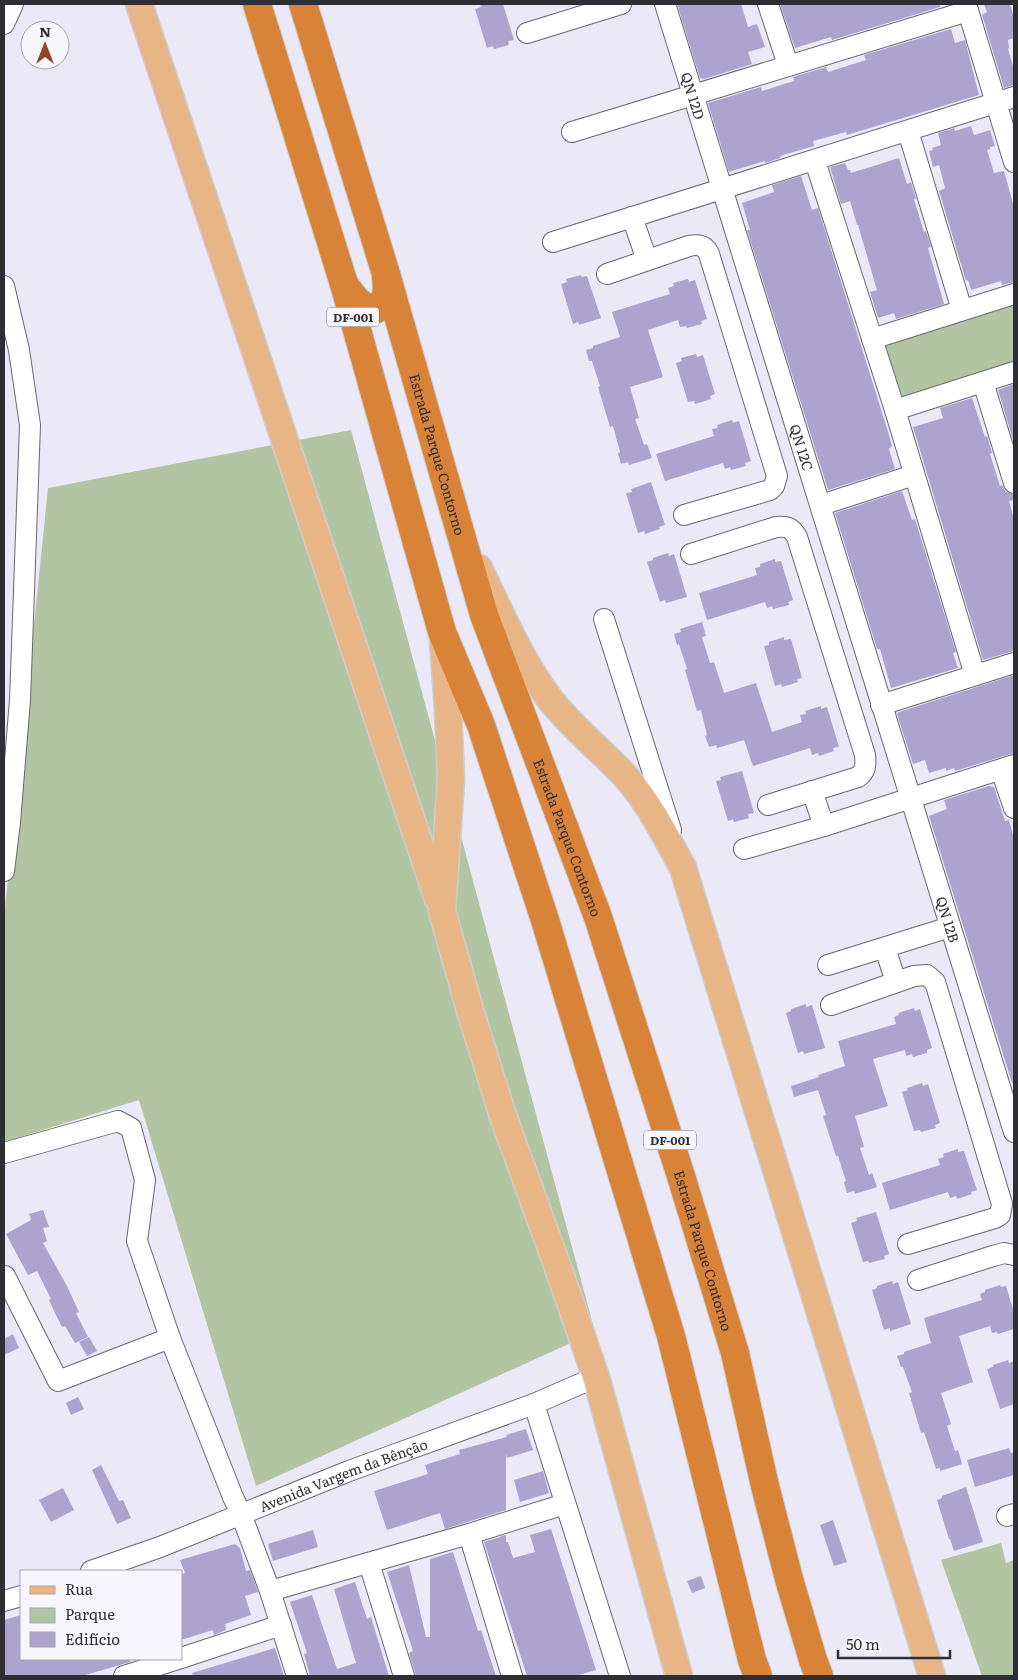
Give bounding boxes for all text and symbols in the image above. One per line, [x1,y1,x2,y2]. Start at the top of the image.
north arrow [20,20,70,70]
text: N [39,21,51,41]
street label: QN 12D [677,69,710,122]
road number: DF-001 [327,308,379,326]
street label: Estrada Parque Contorno [405,371,471,538]
street label: QN 12C [786,421,819,473]
street label: Estrada Parque Contorno [529,756,607,919]
street label: QN 12B [932,894,965,945]
road number: DF-001 [644,1130,696,1150]
street label: Estrada Parque Contorno [670,1167,738,1334]
street label: Avenida Vargem da Bênção [256,1433,430,1516]
legend [20,1570,182,1660]
text: Rua [65,1577,94,1600]
text: Parque [65,1602,115,1625]
text: Edifício [65,1627,120,1650]
scale bar [838,1628,950,1660]
text: 50 m [846,1632,880,1655]

